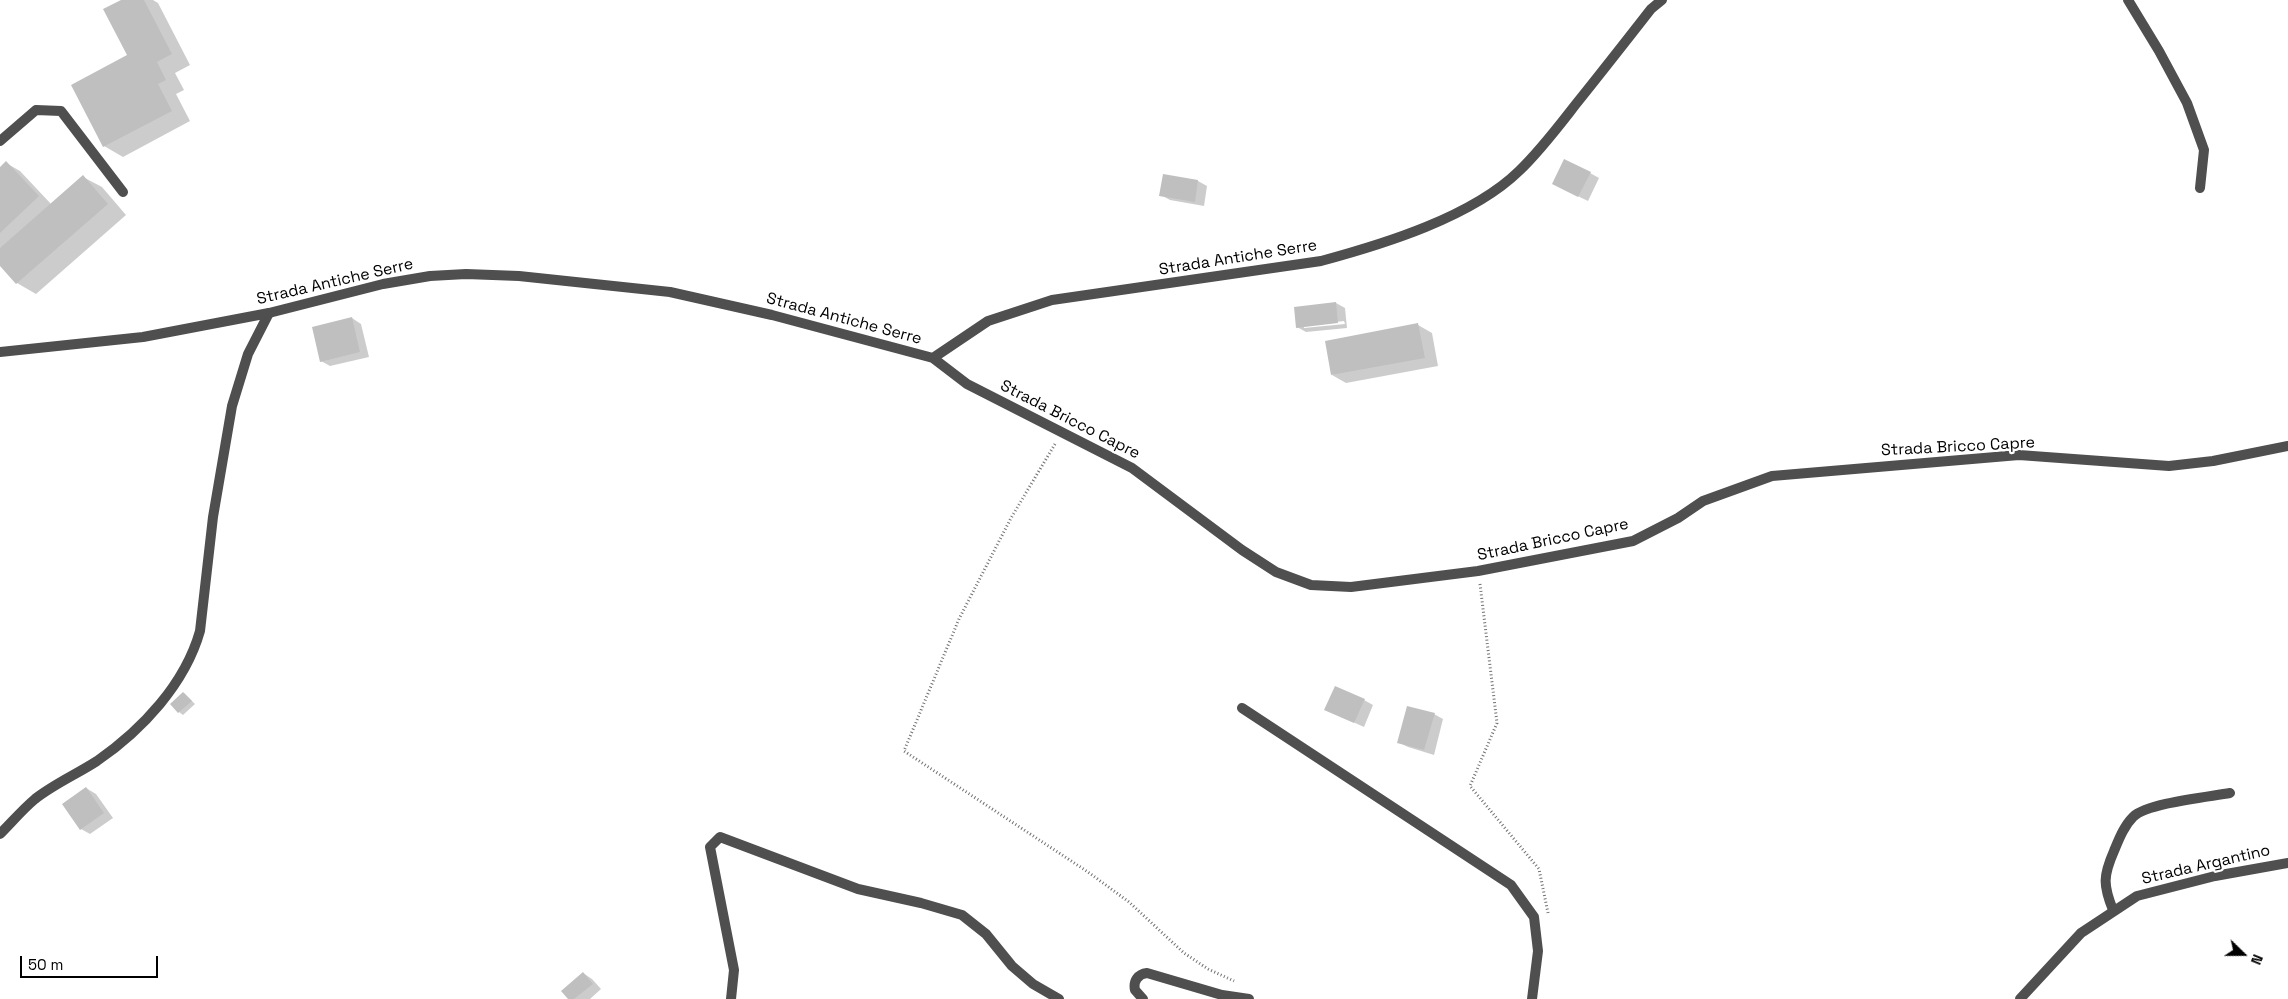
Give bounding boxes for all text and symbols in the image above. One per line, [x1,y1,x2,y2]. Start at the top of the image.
street label: Strada Antiche Serre [1158,236,1318,280]
street label: Strada Antiche Serre [255,255,415,309]
street label: Strada Antiche Serre [764,289,924,349]
street label: Strada Bricco Capre [997,376,1143,464]
street label: Strada Bricco Capre [1881,433,2035,461]
street label: Strada Bricco Capre [1476,515,1630,565]
street label: Strada Argantino [2140,841,2272,889]
north arrow [2218,929,2268,979]
scale bar [22,946,160,978]
text: N [2247,952,2267,967]
text: 50 m [28,955,63,974]

